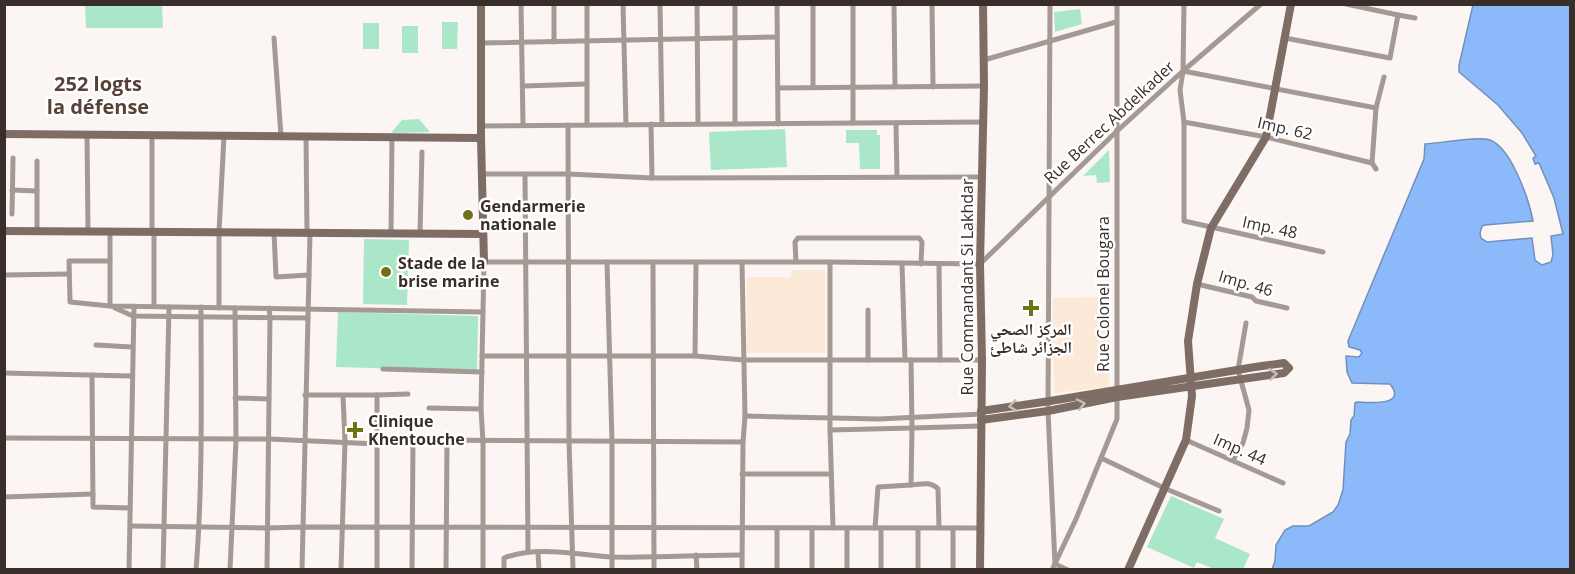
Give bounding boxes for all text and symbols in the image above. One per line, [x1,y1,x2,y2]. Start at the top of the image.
street label: Rue Berrec Abdelkader [1039,55,1180,188]
district label: 252 logts la défense [47,70,149,120]
street label: Imp. 62 [1255,111,1315,145]
street label: Rue Commandant Si Lakhdar [956,178,978,395]
place label: Gendarmerie nationale [480,195,585,235]
marker: Gendarmerie nationale [461,208,475,222]
street label: Imp. 48 [1240,210,1300,244]
street label: Rue Colonel Bougara [1092,216,1114,372]
place label: Stade de la brise marine [398,252,499,292]
marker: Stade de la brise marine [379,265,393,279]
street label: Imp. 46 [1216,265,1276,301]
marker: المركز الصحي الجزائر شاطئ [1022,299,1040,317]
place label: المركز الصحي الجزائر شاطئ [990,318,1072,358]
one-way arrow [1269,368,1278,381]
one-way arrow [1075,399,1085,412]
one-way arrow [1009,400,1018,412]
place label: Clinique Khentouche [368,410,465,450]
marker: Clinique Khentouche [346,421,364,439]
street label: Imp. 44 [1210,428,1270,470]

